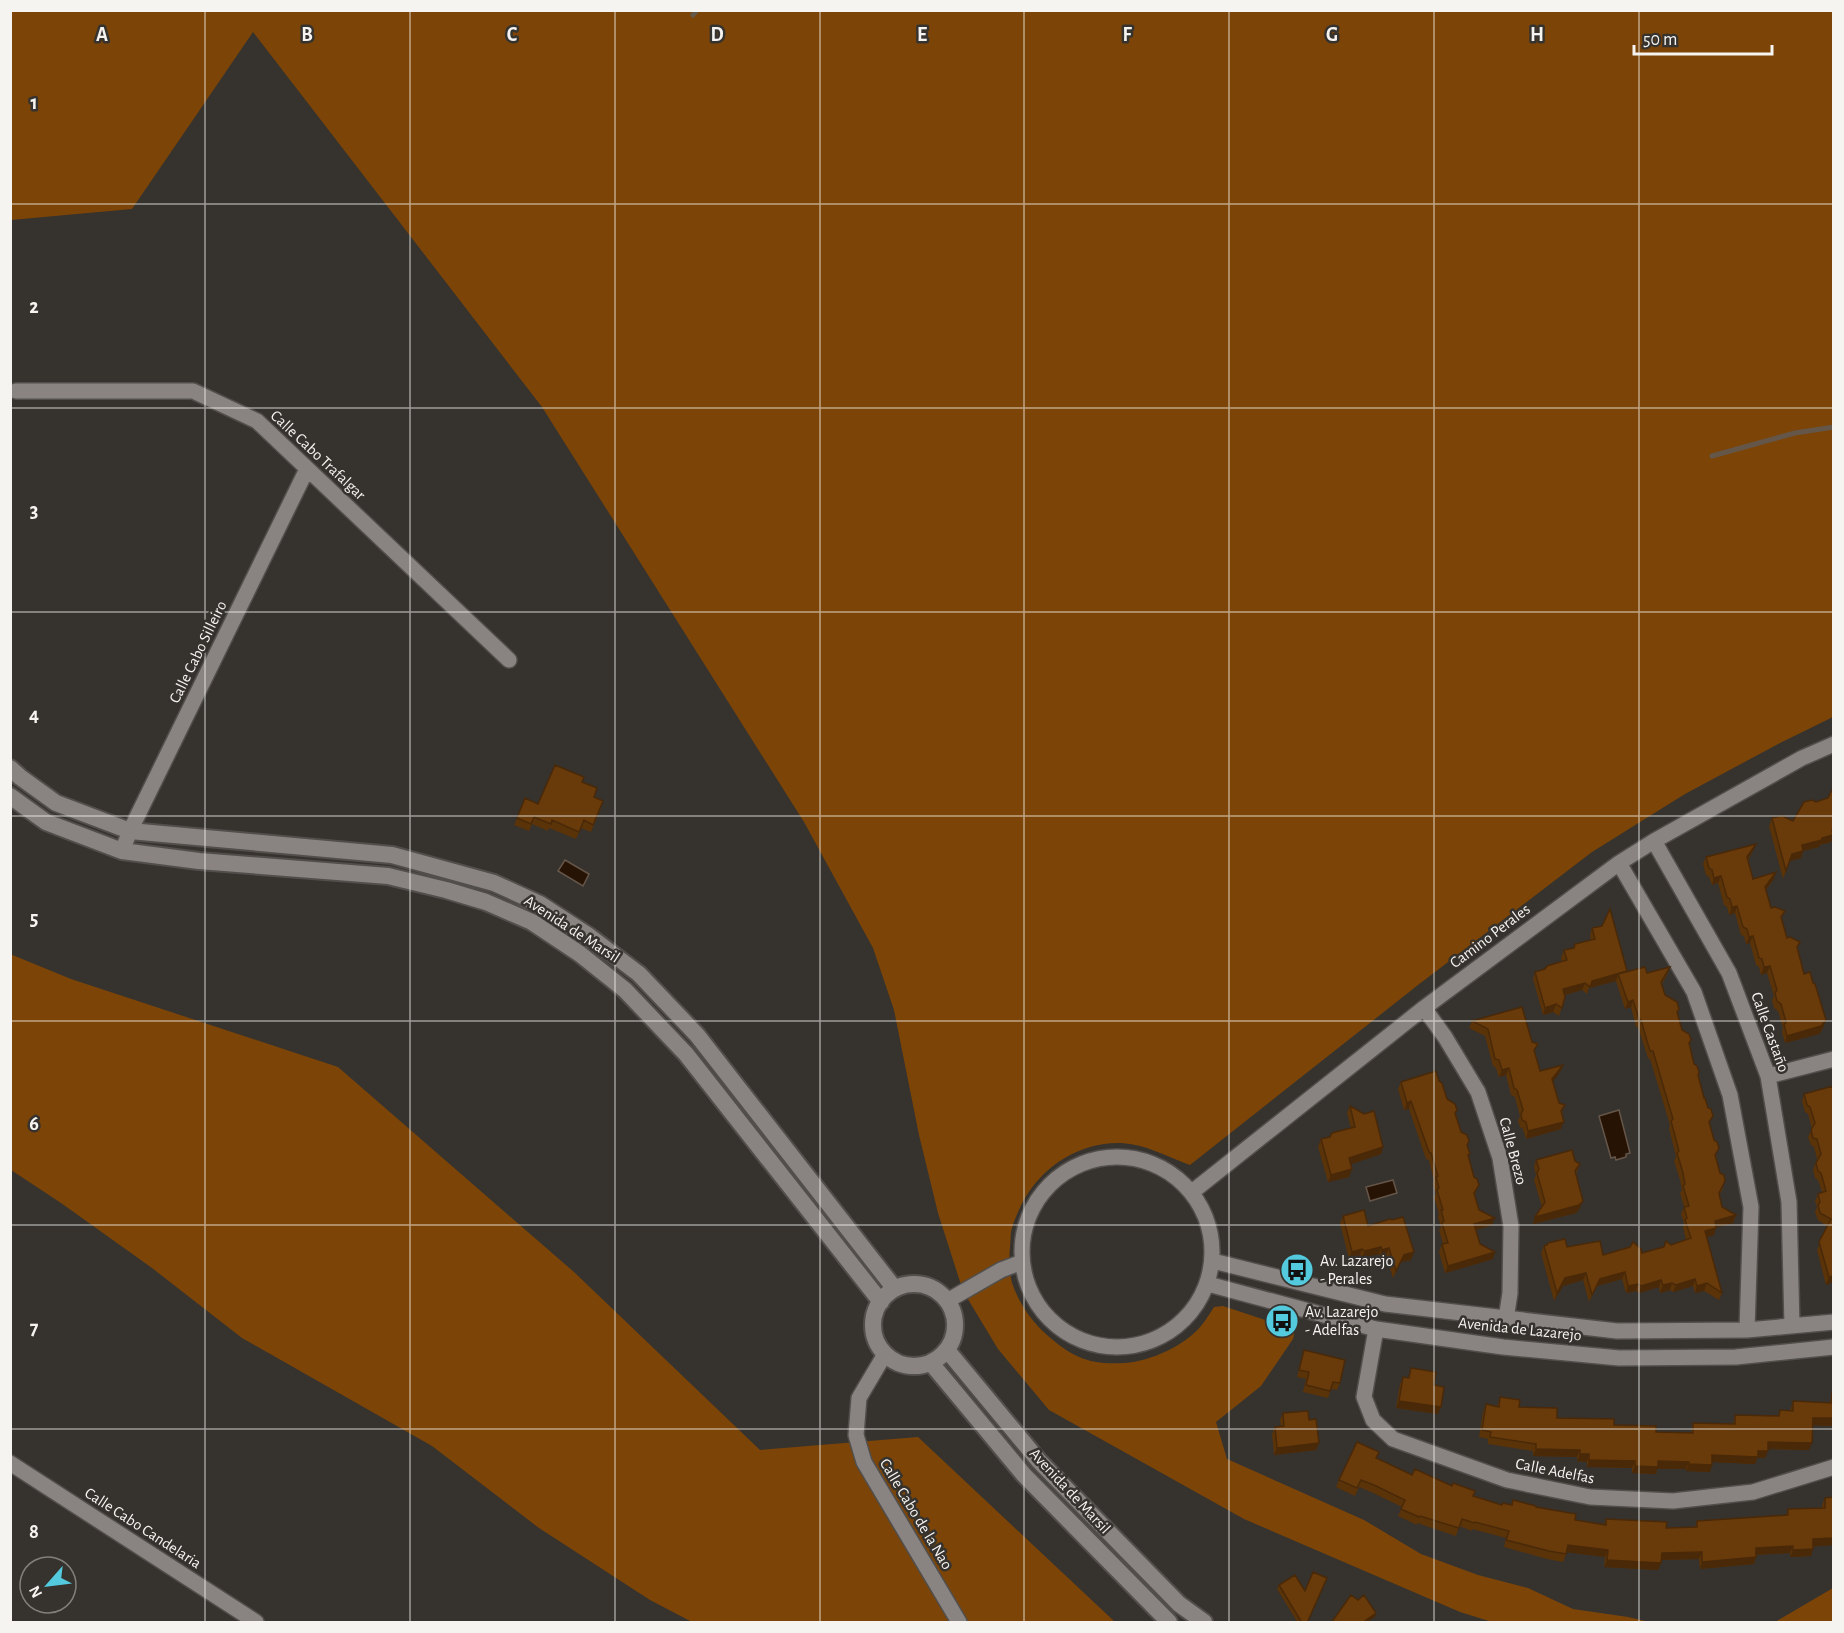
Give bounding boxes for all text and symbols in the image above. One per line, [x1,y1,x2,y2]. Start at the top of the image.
scale bar [1634,18,1772,56]
text: A [96,25,108,45]
text: B [301,25,313,45]
text: C [507,25,518,45]
text: D [710,25,724,45]
text: E [917,25,927,45]
text: F [1122,25,1132,45]
text: G [1326,25,1338,45]
text: H [1530,25,1544,45]
text: 50 m [1643,31,1677,49]
text: 1 [30,93,38,113]
text: 2 [29,297,39,317]
street label: Calle Cabo Trafalgar [268,407,369,503]
text: 3 [30,501,38,521]
street label: Calle Cabo Silleiro [166,598,230,706]
text: 4 [29,705,39,725]
street label: Avenida de Marsil [521,892,623,966]
street label: Camino Perales [1447,901,1533,971]
text: 5 [30,909,38,929]
street label: Calle Castaño [1748,990,1792,1074]
text: 6 [29,1114,39,1134]
street label: Calle Brezo [1496,1116,1530,1186]
bus stop icon: Av. Lazarejo - Perales [1279,1252,1315,1288]
place label: Av. Lazarejo - Perales [1320,1253,1394,1287]
bus stop icon: Av. Lazarejo - Adelfas [1264,1303,1300,1339]
place label: Av. Lazarejo - Adelfas [1305,1304,1379,1338]
street label: Avenida de Lazarejo [1457,1315,1583,1344]
text: 7 [30,1318,39,1338]
street label: Avenida de Marsil [1027,1445,1113,1537]
street label: Calle Adelfas [1514,1455,1596,1487]
street label: Calle Cabo de la Nao [877,1456,955,1572]
street label: Calle Cabo Candelaria [82,1484,204,1572]
text: 8 [29,1522,39,1542]
north arrow [18,1555,78,1615]
text: N [26,1583,45,1600]

